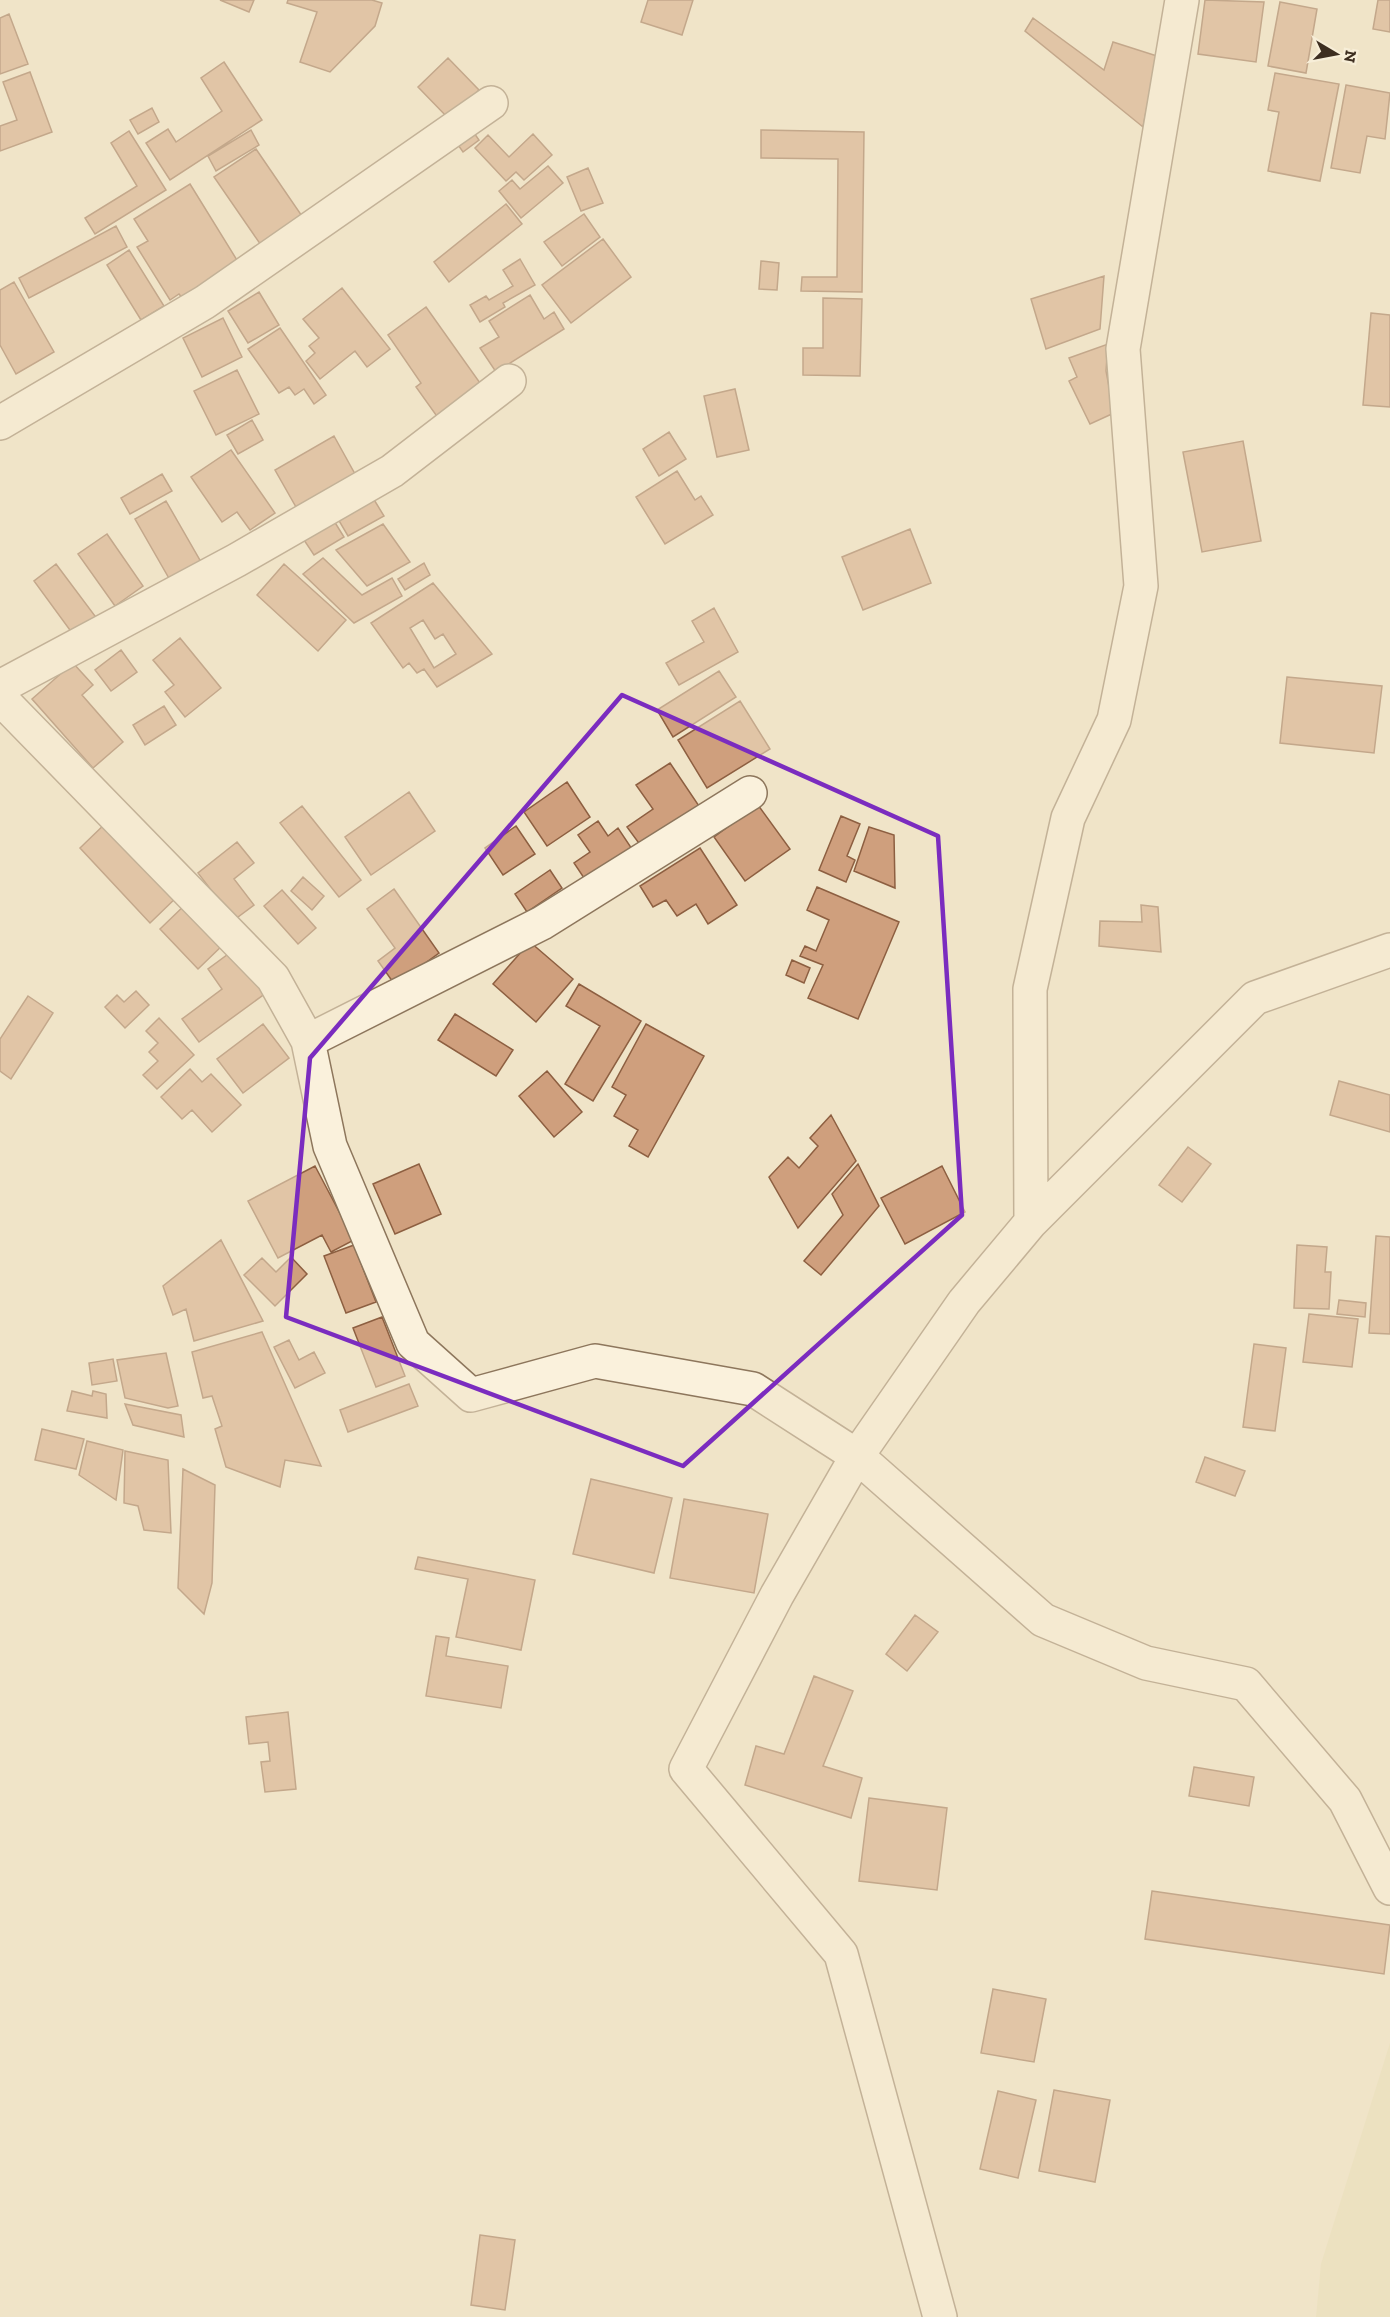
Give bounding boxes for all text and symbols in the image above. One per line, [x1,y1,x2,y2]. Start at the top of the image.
north arrow [1306,24,1366,84]
text: N [1340,49,1361,64]

